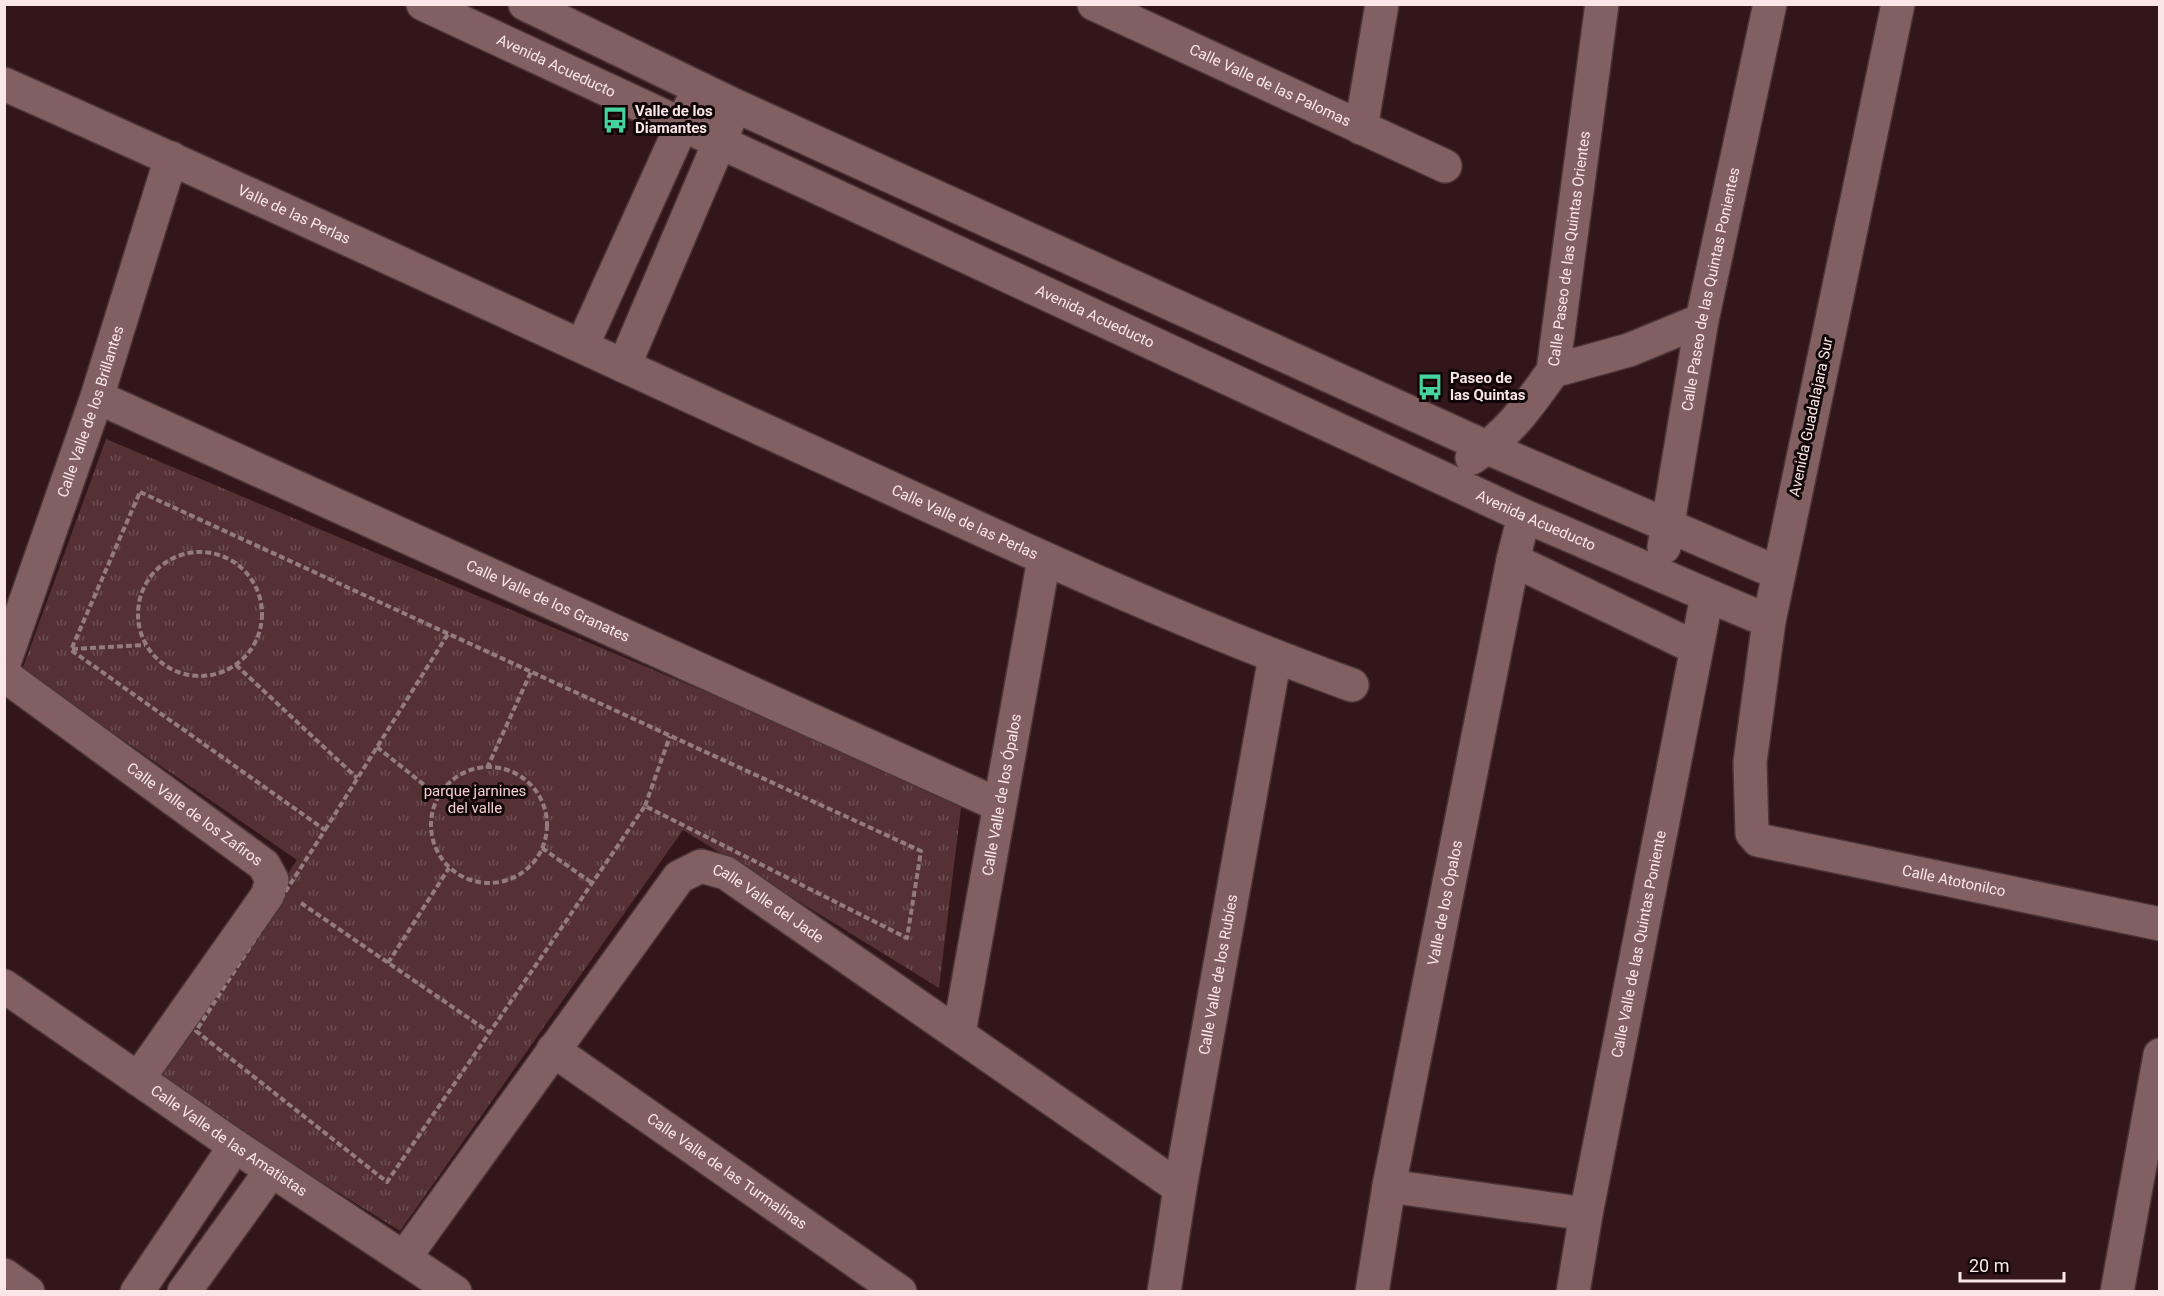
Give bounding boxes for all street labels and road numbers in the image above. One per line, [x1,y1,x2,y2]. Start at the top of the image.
street label: Avenida Acueducto [494,31,618,101]
street label: Calle Valle de las Palomas [1187,40,1354,130]
street label: Calle Paseo de las Quintas Orientes [1545,130,1594,368]
street label: Calle Paseo de las Quintas Ponientes [1678,166,1744,412]
street label: Valle de las Perlas [235,181,353,248]
street label: Avenida Acueducto [1033,281,1157,352]
street label: Calle Valle de los Brillantes [54,324,128,500]
street label: Avenida Guadalajara Sur [1785,336,1837,498]
street label: Calle Valle de las Perlas [889,481,1041,563]
street label: Avenida Acueducto [1473,486,1599,555]
street label: Calle Valle de los Granates [463,556,633,646]
street label: Calle Valle de los Ópalos [978,712,1025,877]
street label: Calle Valle de los Zafiros [123,759,266,870]
street label: Calle Valle de las Quintas Poniente [1608,829,1670,1059]
street label: Valle de los Ópalos [1424,839,1466,967]
street label: Calle Valle del Jade [711,861,827,947]
street label: Calle Atotonilco [1901,861,2007,901]
street label: Calle Valle de los Rubíes [1195,893,1241,1056]
street label: Calle Valle de las Amatistas [147,1081,310,1200]
street label: Calle Valle de las Turmalinas [643,1109,810,1233]

